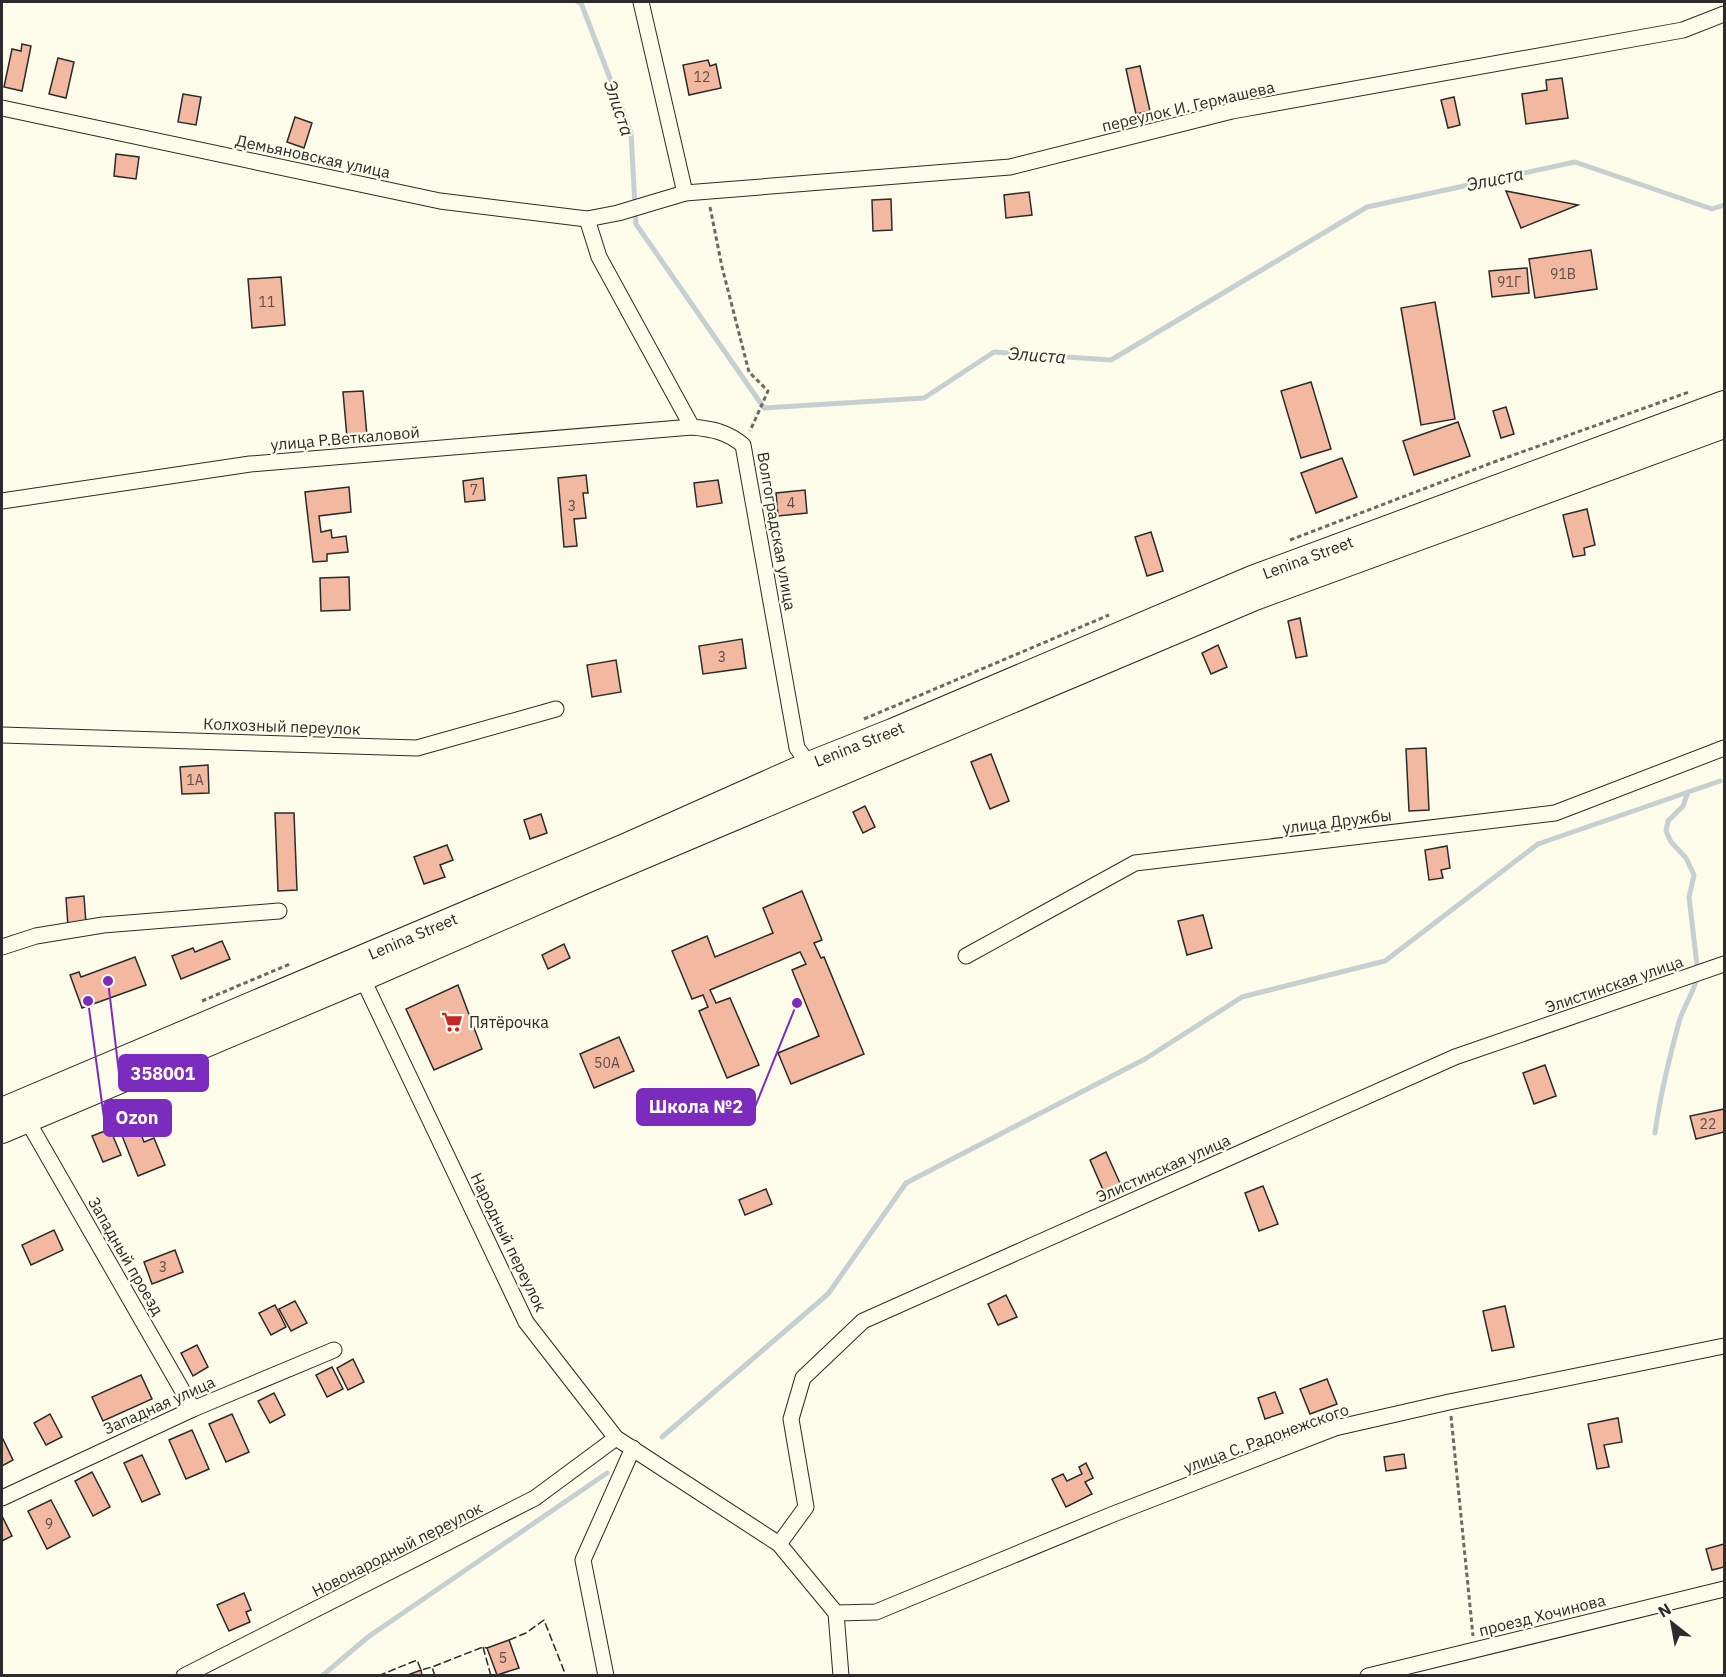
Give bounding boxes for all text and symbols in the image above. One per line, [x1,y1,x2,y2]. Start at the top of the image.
house number: 12 [694,68,710,86]
street label: переулок И. Гермашева [1100,76,1277,136]
water label: Элиста [599,77,639,139]
street label: Демьяновская улица [234,130,393,182]
water label: Элиста [1464,162,1526,196]
house number: 91В [1550,265,1576,283]
house number: 91Г [1497,273,1521,291]
house number: 11 [259,293,275,311]
water label: Элиста [1007,342,1067,368]
street label: улица Р.Веткаловой [270,422,420,454]
street label: Волгоградская улица [753,450,801,612]
house number: 7 [470,481,478,499]
house number: 4 [787,494,795,512]
house number: 3 [568,497,576,515]
street label: Lenina Street [1260,531,1356,583]
house number: 3 [718,648,726,666]
street label: Колхозный переулок [203,713,361,739]
street label: Lenina Street [811,717,907,771]
house number: 1А [186,771,204,789]
street label: улица Дружбы [1281,804,1393,838]
street label: Lenina Street [365,908,460,964]
street label: Элистинская улица [1542,951,1686,1017]
supermarket icon: Пятёрочка [440,1010,464,1034]
place label: Пятёрочка [469,1012,549,1032]
house number: 50А [594,1054,620,1072]
callout: 358001 [119,1055,208,1091]
text: 358001 [131,1062,196,1085]
callout: Школа №2 [637,1089,755,1125]
text: Школа №2 [649,1095,743,1118]
callout: Ozon [104,1100,171,1136]
text: Ozon [116,1106,158,1129]
house number: 22 [1700,1115,1716,1133]
street label: Элистинская улица [1093,1129,1234,1207]
street label: Народный переулок [467,1169,551,1315]
street label: Западный проезд [84,1193,168,1319]
house number: 3 [159,1258,167,1276]
street label: Западная улица [100,1371,218,1439]
street label: улица С. Радонежского [1181,1399,1351,1477]
street label: Новонародный переулок [308,1497,486,1601]
house number: 9 [45,1515,53,1533]
street label: проезд Хочинова [1477,1589,1608,1640]
north arrow [1642,1593,1702,1653]
text: N [1654,1599,1674,1622]
house number: 5 [499,1649,507,1667]

